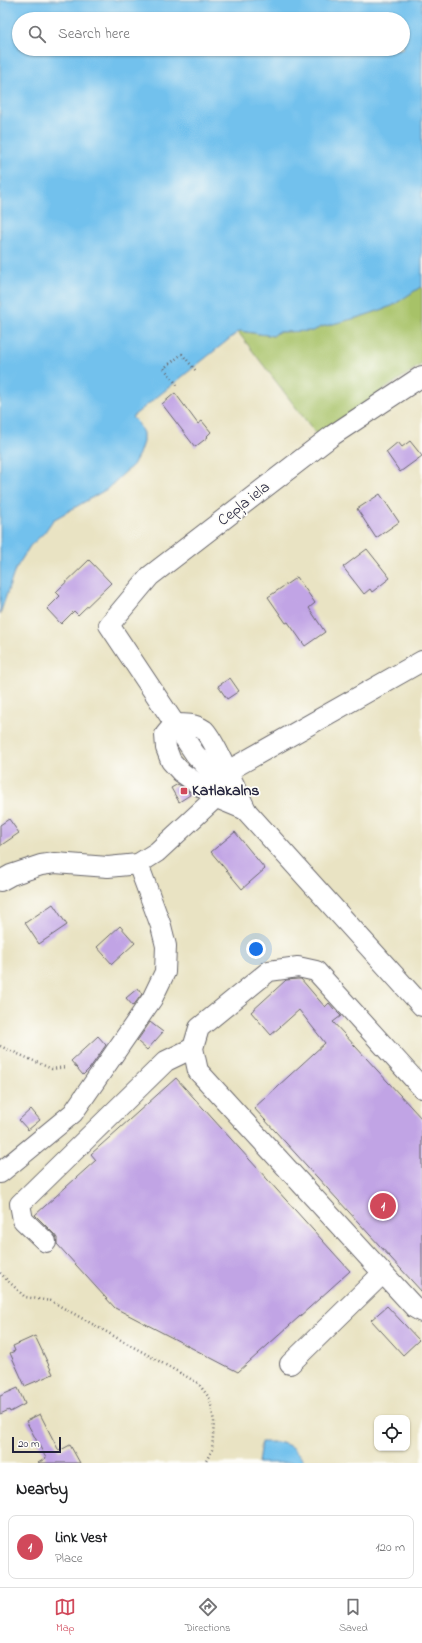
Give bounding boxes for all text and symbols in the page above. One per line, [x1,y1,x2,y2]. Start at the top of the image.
search box [12,12,410,56]
icon: search [26,23,48,45]
text: Search here [58,23,130,45]
street label: Cepļa iela [213,476,275,532]
place label: Katlakalns [192,779,259,803]
marker: Katlakalns [179,786,189,796]
your location [246,939,266,959]
pin: 1 [370,1191,396,1221]
map controls [374,1415,410,1451]
button: locate [374,1415,410,1451]
scale bar [12,1435,61,1454]
text: 20 m [18,1436,40,1452]
text: Nearby [16,1477,68,1502]
text: Link Vest [55,1527,107,1549]
text: 1 [28,1538,32,1557]
text: 120 m [375,1538,405,1557]
text: Place [55,1549,83,1568]
tab: Map [54,1596,76,1636]
tab: Directions [185,1596,231,1636]
tab: Saved [339,1596,368,1636]

